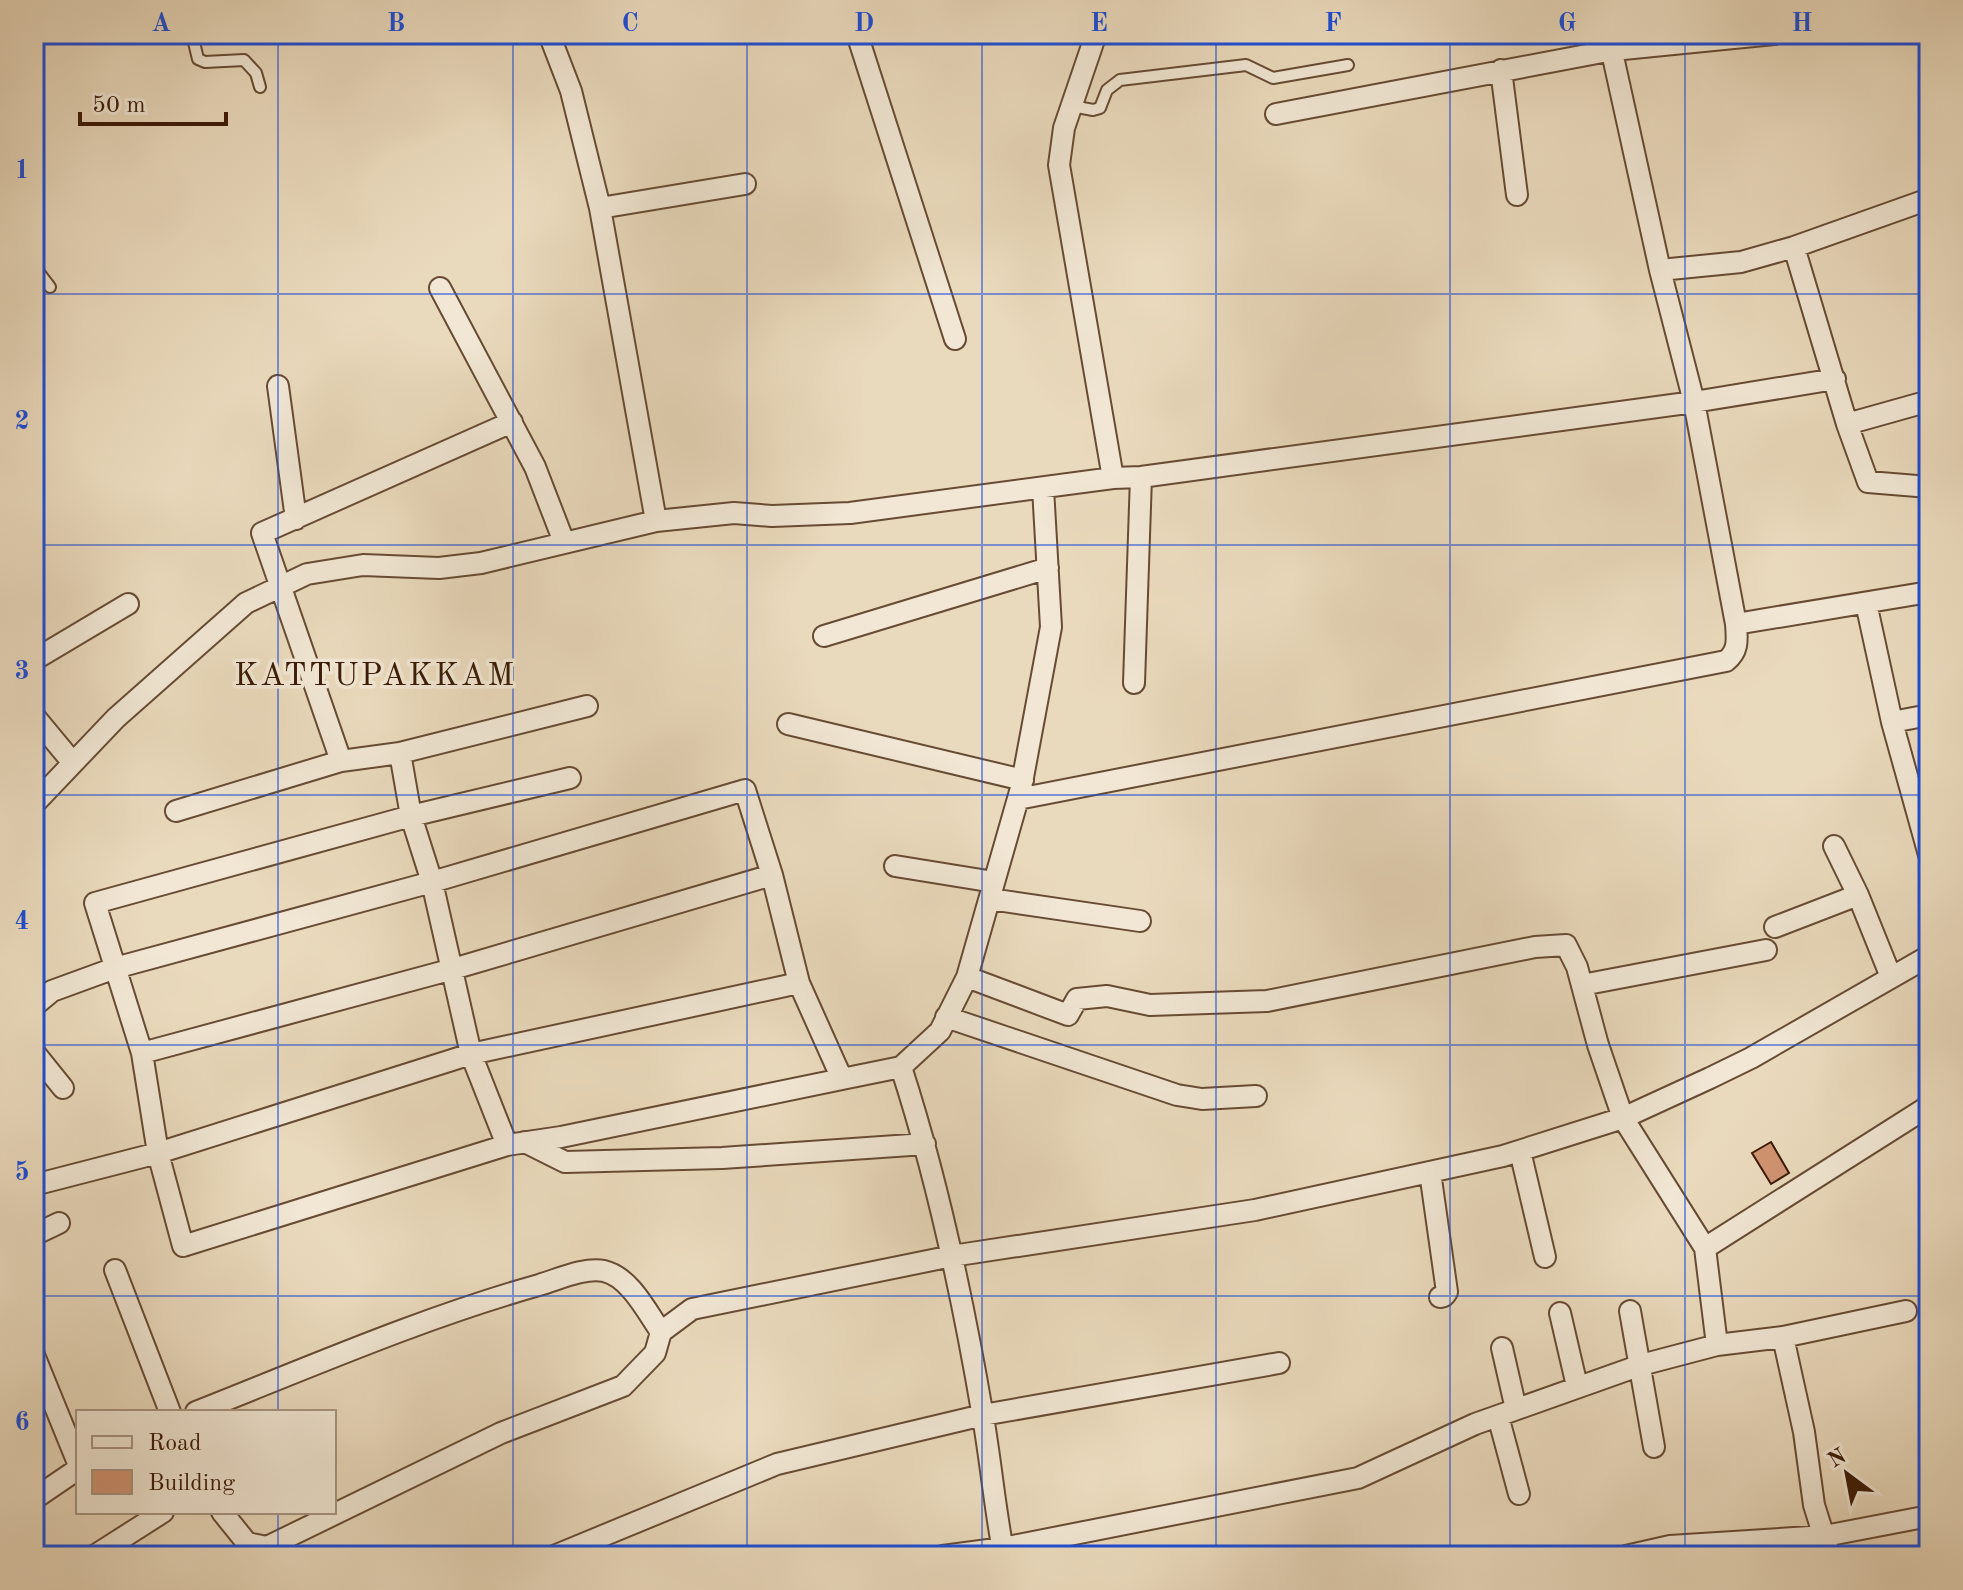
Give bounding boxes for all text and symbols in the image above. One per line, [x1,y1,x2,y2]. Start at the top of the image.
text: A [151,11,171,37]
text: B [387,11,405,37]
text: C [621,11,639,37]
text: D [854,11,874,37]
text: E [1090,11,1108,37]
text: F [1324,11,1342,37]
text: G [1558,11,1576,37]
text: H [1791,11,1813,37]
scale bar [80,76,226,126]
text: 50 m [92,94,146,118]
text: 1 [14,158,30,184]
text: 2 [14,409,30,435]
text: 3 [14,659,30,685]
district label: KATTUPAKKAM [234,661,516,693]
text: 4 [14,909,30,935]
text: 5 [14,1160,30,1186]
text: 6 [14,1410,30,1436]
legend [76,1410,336,1514]
text: Road [148,1432,201,1456]
north arrow [1807,1434,1887,1514]
text: N [1825,1445,1851,1473]
text: Building [148,1472,235,1496]

